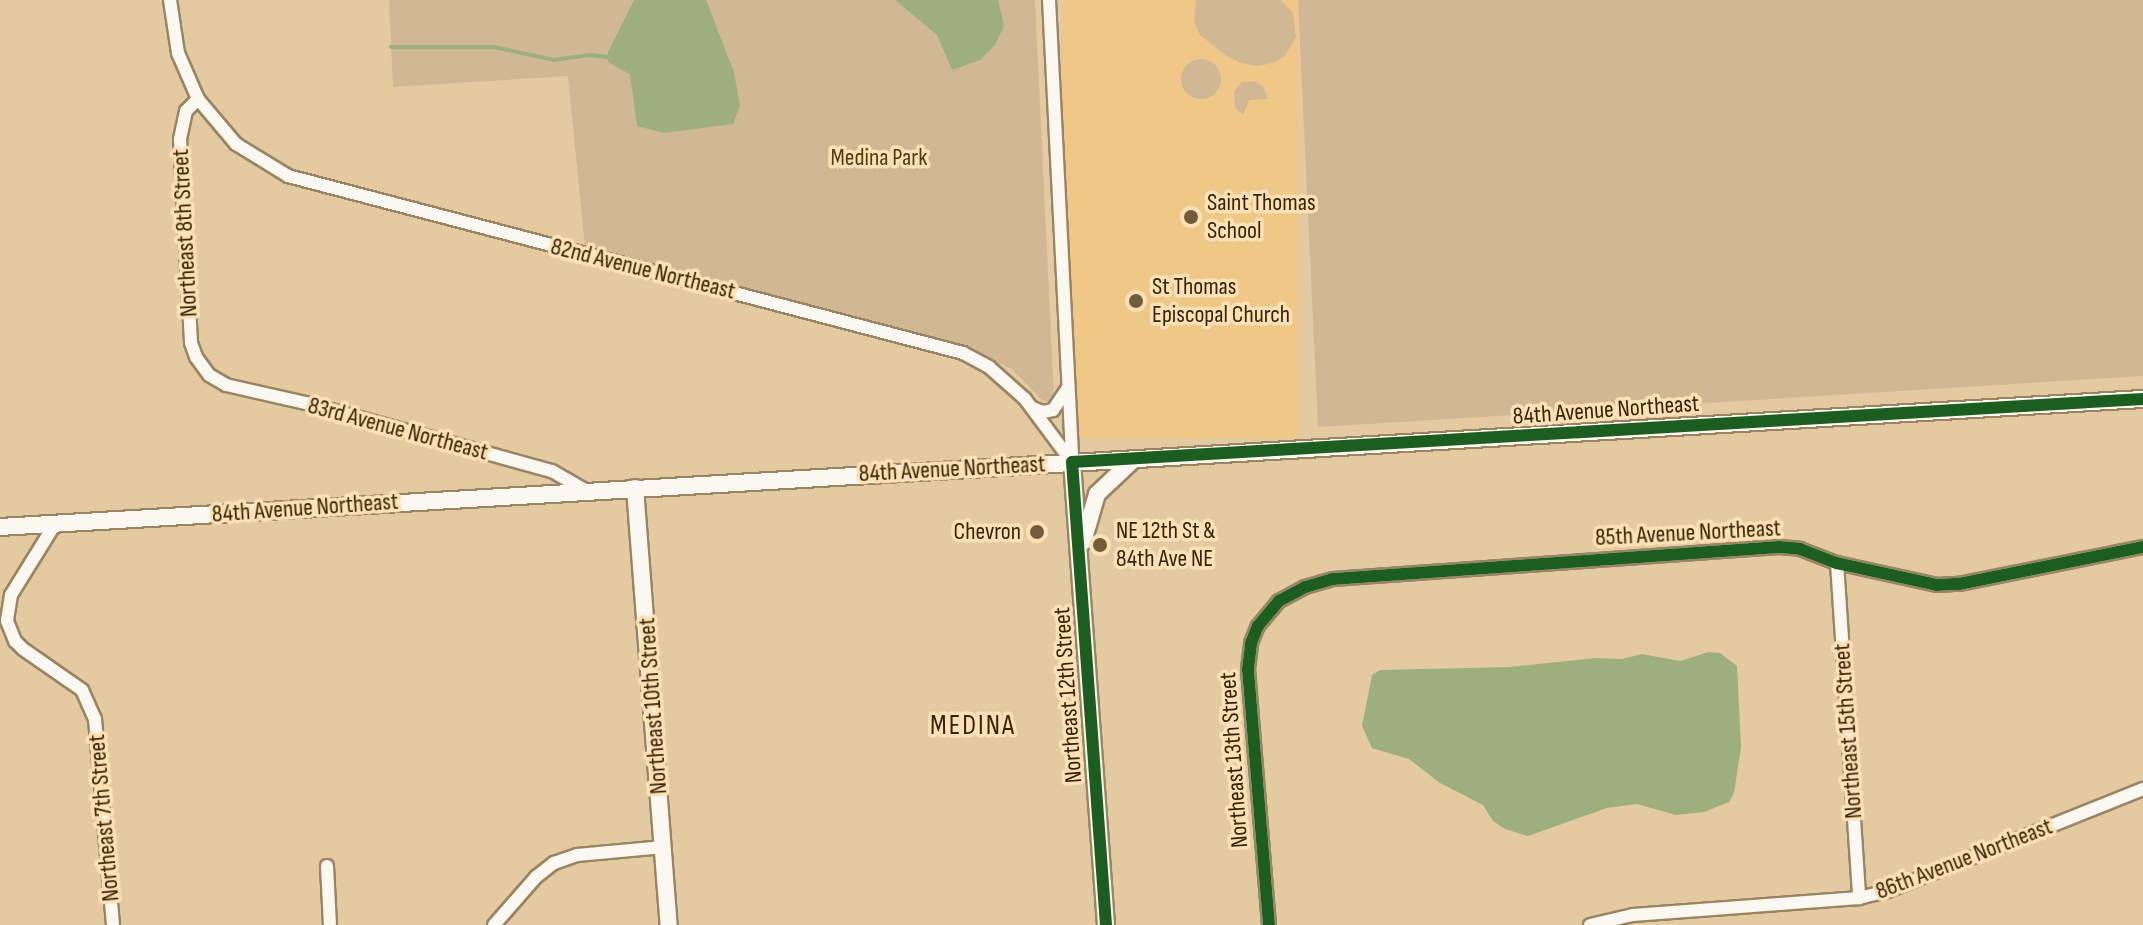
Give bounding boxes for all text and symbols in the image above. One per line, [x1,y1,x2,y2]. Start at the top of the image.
park label: Medina Park [831,144,927,172]
street label: Northeast 8th Street [166,148,204,318]
place label: Saint Thomas School [1207,189,1316,245]
marker: Saint Thomas School [1182,208,1200,226]
street label: 82nd Avenue Northeast [548,232,738,306]
place label: St Thomas Episcopal Church [1152,273,1290,329]
marker: St Thomas Episcopal Church [1127,292,1145,310]
street label: 84th Avenue Northeast [1512,389,1700,431]
street label: 83rd Avenue Northeast [305,391,491,467]
street label: 84th Avenue Northeast [858,450,1046,488]
street label: 84th Avenue Northeast [211,487,399,529]
street label: 85th Avenue Northeast [1594,514,1782,552]
place label: NE 12th St & 84th Ave NE [1116,517,1215,573]
place label: Chevron [954,518,1021,546]
marker: Chevron [1028,523,1046,541]
marker: NE 12th St & 84th Ave NE [1091,536,1109,554]
street label: Northeast 12th Street [1047,606,1089,784]
street label: Northeast 10th Street [632,617,674,795]
street label: Northeast 15th Street [1828,642,1868,820]
street label: Northeast 13th Street [1213,671,1255,849]
district label: MEDINA [930,709,1016,743]
street label: Northeast 7th Street [82,733,126,903]
street label: 86th Avenue Northeast [1872,812,2056,906]

